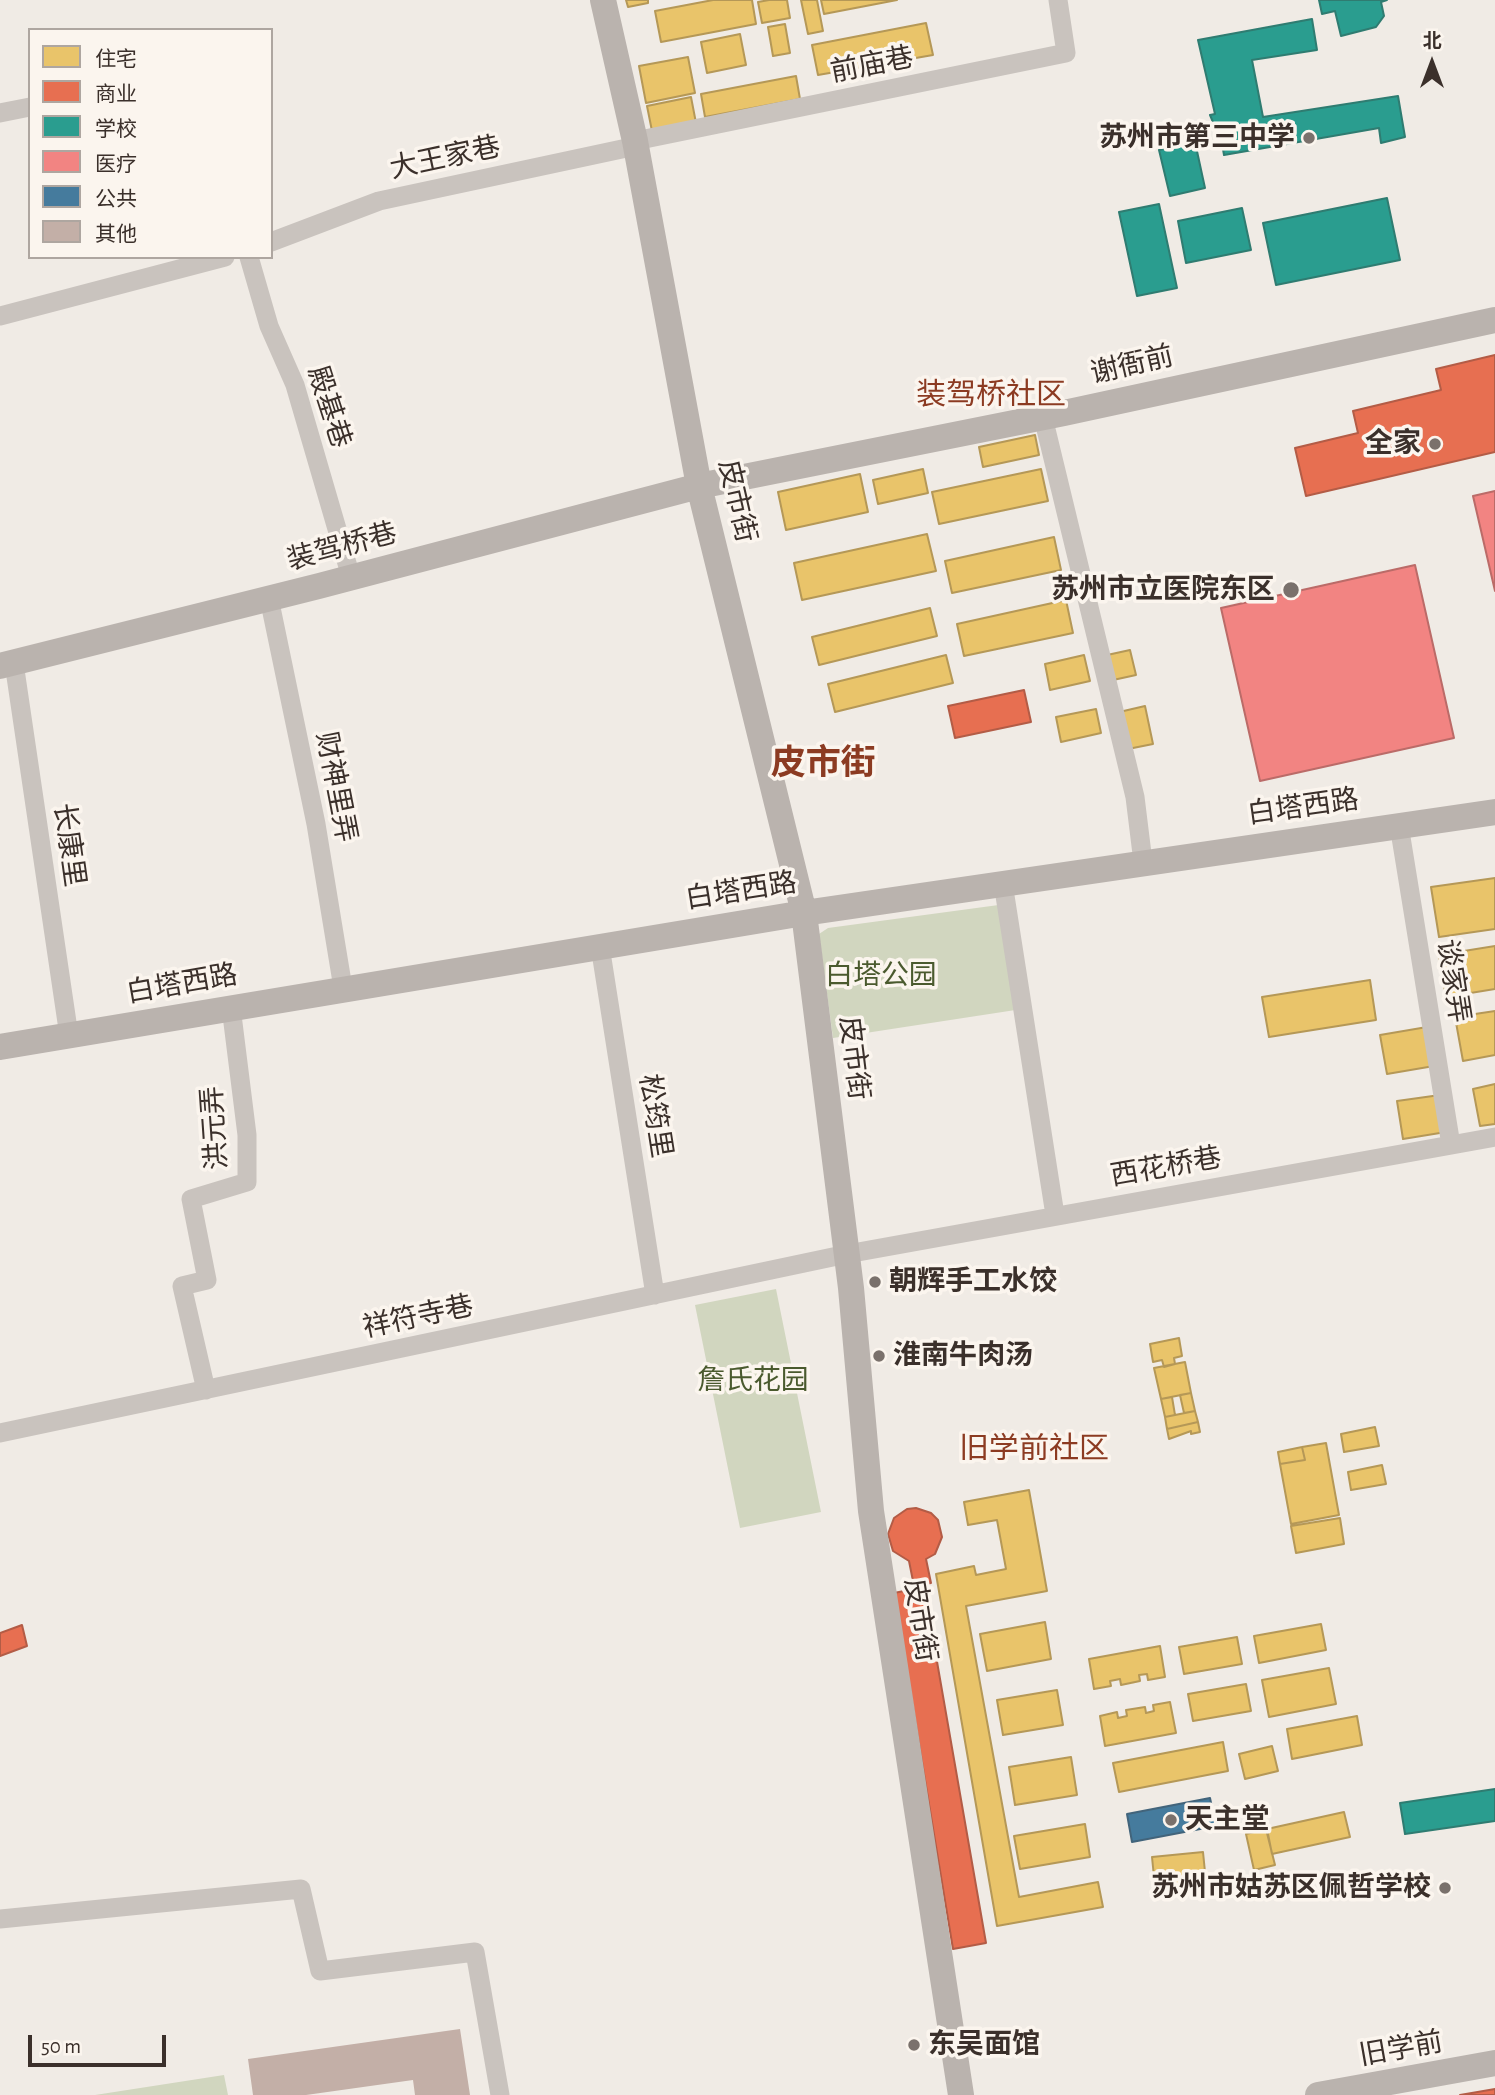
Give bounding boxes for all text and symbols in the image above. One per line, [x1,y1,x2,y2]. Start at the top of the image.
legend [28,28,273,259]
north arrow [1397,28,1467,98]
text: 北 [1422,32,1442,51]
street label: 前庙巷 [828,40,916,90]
text: 住宅 [95,49,137,70]
text: 商业 [95,84,137,105]
text: 学校 [95,119,137,140]
place label: 苏州市第三中学 [1099,121,1295,155]
street label: 大王家巷 [387,130,503,186]
marker: 苏州市第三中学 [1301,130,1317,146]
text: 医疗 [95,154,137,175]
text: 公共 [95,189,137,210]
text: 其他 [95,224,137,245]
street label: 谢衙前 [1087,339,1177,391]
street label: 殿基巷 [300,362,358,452]
district label: 装驾桥社区 [916,377,1066,413]
place label: 全家 [1365,427,1421,461]
marker: 全家 [1427,436,1443,452]
street label: 皮市街 [711,456,763,546]
street label: 装驾桥巷 [284,516,400,578]
place label: 苏州市立医院东区 [1051,573,1275,607]
marker: 苏州市立医院东区 [1281,580,1301,600]
street label: 财神里弄 [309,729,363,845]
district label: 皮市街 [771,742,875,784]
street label: 白塔西路 [1245,783,1361,831]
street label: 长康里 [47,801,91,889]
street label: 白塔西路 [683,866,799,916]
street label: 谈家弄 [1430,937,1476,1025]
street label: 白塔西路 [124,958,240,1010]
park label: 白塔公园 [825,959,937,993]
street label: 皮市街 [832,1014,876,1102]
street label: 松筠里 [632,1072,678,1160]
street label: 洪元弄 [195,1085,235,1171]
street label: 西花桥巷 [1108,1141,1224,1193]
place label: 朝辉手工水饺 [889,1265,1057,1299]
marker: 朝辉手工水饺 [867,1274,883,1290]
street label: 祥符寺巷 [360,1289,476,1345]
place label: 淮南牛肉汤 [893,1339,1033,1373]
marker: 淮南牛肉汤 [871,1348,887,1364]
park label: 詹氏花园 [697,1364,809,1398]
district label: 旧学前社区 [959,1431,1109,1467]
street label: 皮市街 [897,1576,943,1664]
place label: 天主堂 [1185,1803,1269,1837]
marker: 天主堂 [1163,1812,1179,1828]
place label: 苏州市姑苏区佩哲学校 [1151,1871,1431,1905]
marker: 苏州市姑苏区佩哲学校 [1437,1880,1453,1896]
scale bar [32,2022,170,2066]
street label: 旧学前 [1357,2025,1445,2073]
place label: 东吴面馆 [928,2028,1040,2062]
text: 50 m [41,2036,81,2057]
marker: 东吴面馆 [906,2037,922,2053]

